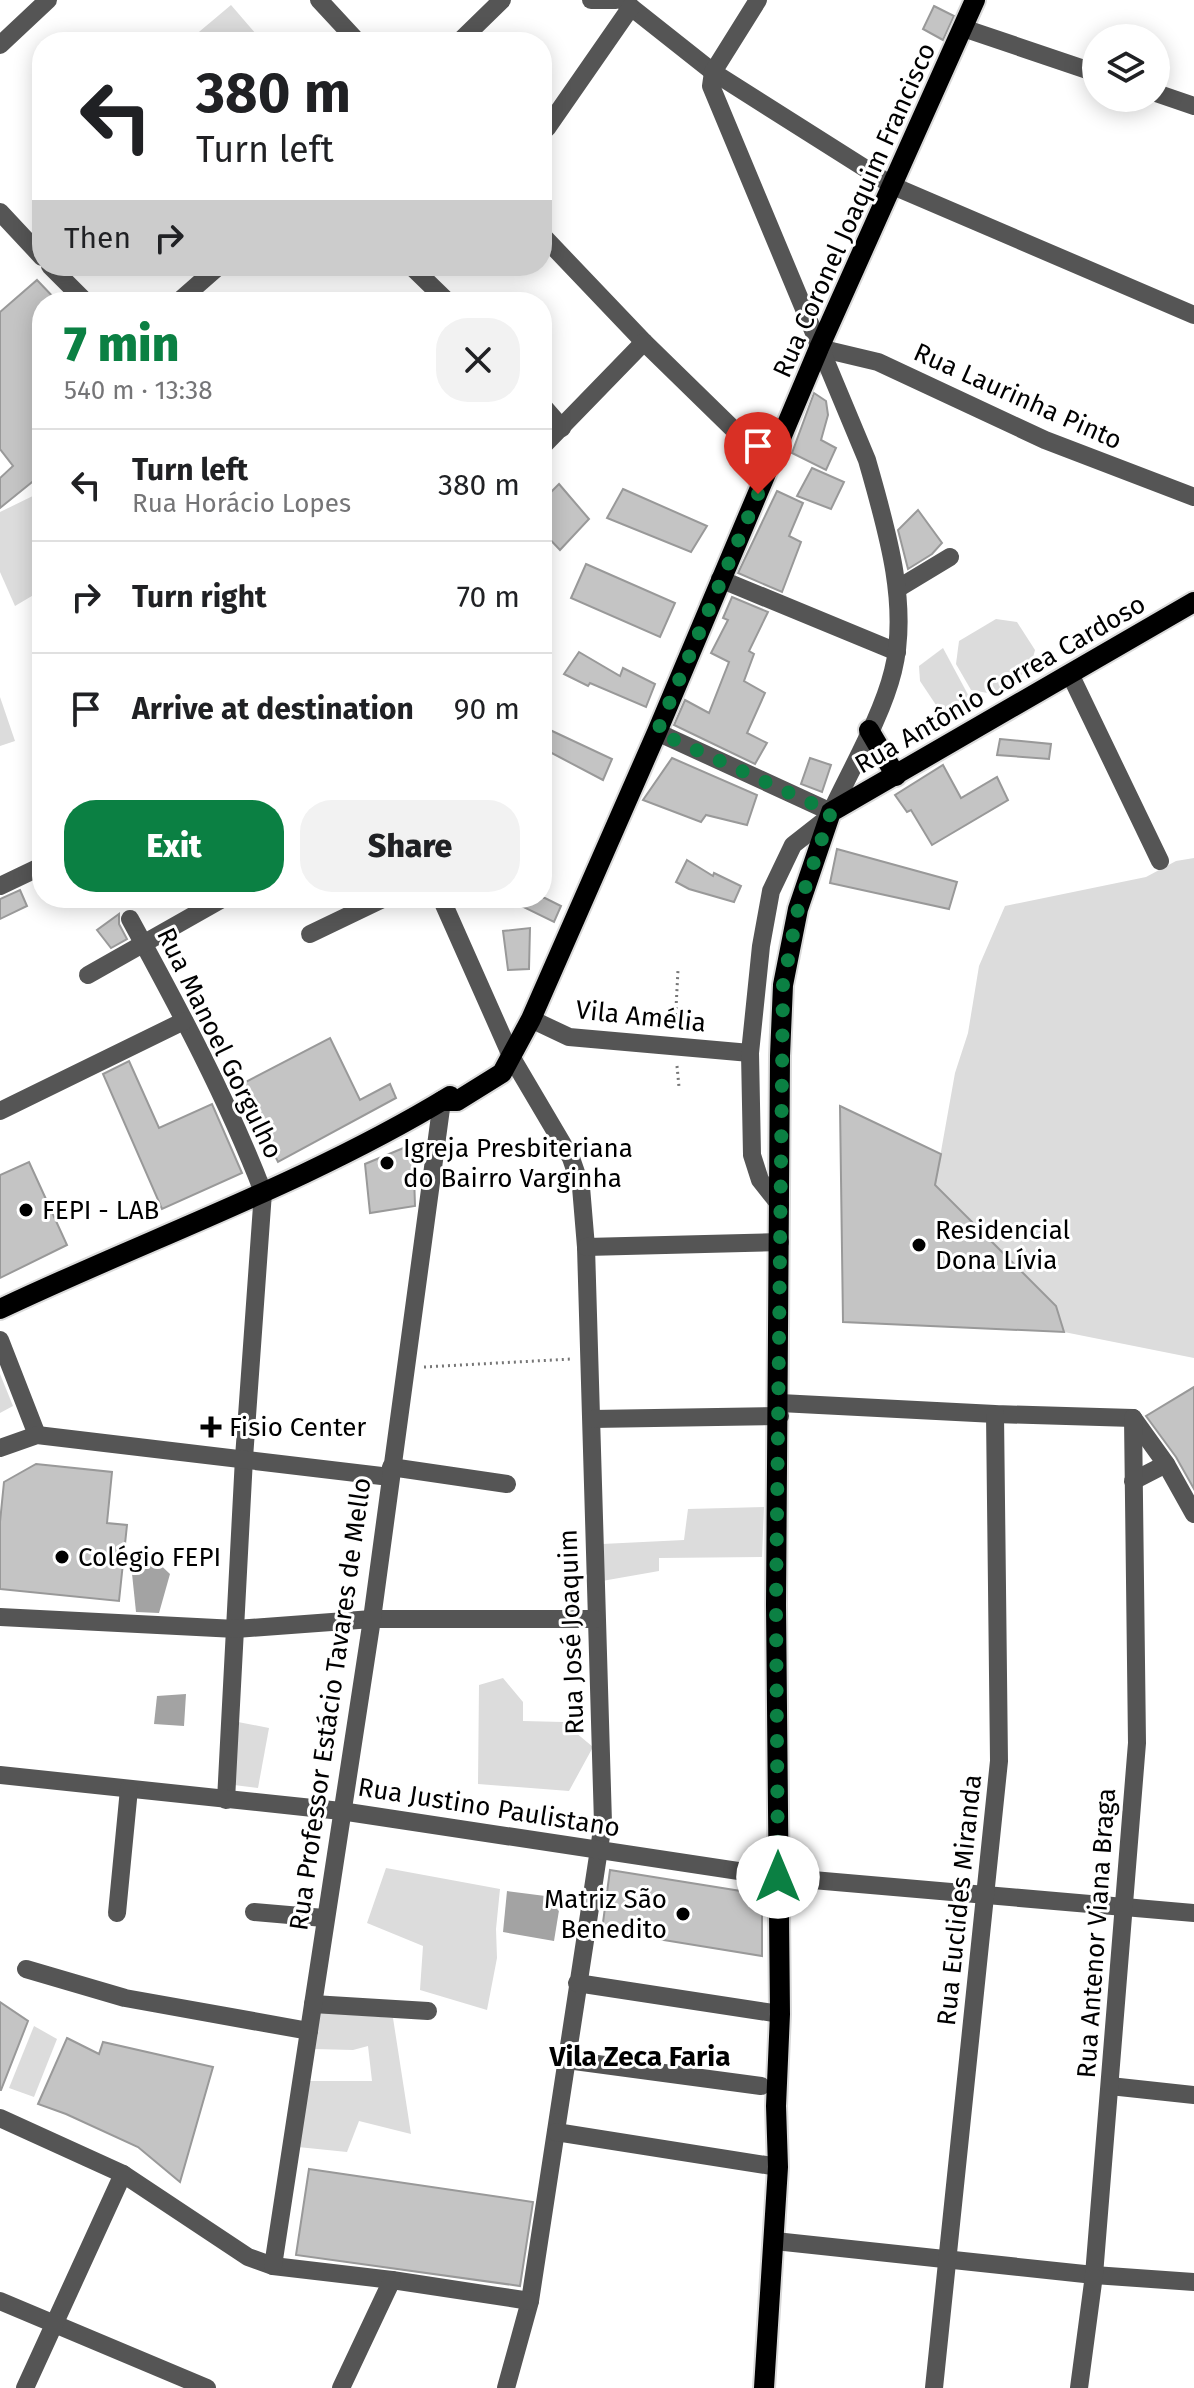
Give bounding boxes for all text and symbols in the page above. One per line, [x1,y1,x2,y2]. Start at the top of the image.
map controls [1082,24,1170,112]
button: layers [1082,24,1170,112]
street label: Rua Coronel Joaquim Francisco [766,38,942,382]
text: 380 m [196,60,351,127]
icon: left [64,64,168,168]
text: Turn left [196,128,334,172]
icon: right [147,216,191,260]
text: Then [64,220,131,256]
text: 7 min [64,316,179,374]
button: close [436,318,520,402]
street label: Rua Laurinha Pinto [909,337,1127,456]
text: 540 m · 13:38 [64,375,213,406]
pin [724,412,792,494]
icon: arrive [736,424,780,468]
text: Turn left [132,452,248,488]
icon: left [64,463,108,507]
text: 380 m [438,467,520,503]
text: Rua Horácio Lopes [132,488,351,519]
icon: right [64,575,108,619]
text: Turn right [132,579,267,615]
text: 70 m [457,579,520,615]
street label: Rua Antônio Correa Cardoso [850,588,1151,780]
icon: arrive [64,687,108,731]
text: Arrive at destination [132,691,414,727]
text: 90 m [454,691,520,727]
button: Exit [64,800,284,892]
button: Share [300,800,520,892]
street label: Rua Manoel Gorgulho [150,923,289,1164]
street label: Vila Amélia [574,994,708,1039]
place label: Igreja Presbiteriana do Bairro Varginha [403,1133,633,1194]
marker: Igreja Presbiteriana do Bairro Varginha [378,1154,396,1172]
place label: FEPI - LAB [42,1195,159,1226]
marker: FEPI - LAB [17,1201,35,1219]
place label: Residencial Dona Lívia [935,1215,1071,1276]
marker: Residencial Dona Lívia [910,1236,928,1254]
place label: Fisio Center [229,1412,366,1443]
marker: Fisio Center [200,1416,222,1438]
street label: Rua Professor Estácio Tavares de Mello [283,1476,378,1932]
street label: Rua José Joaquim [552,1529,591,1735]
place label: Colégio FEPI [78,1542,221,1573]
marker: Colégio FEPI [53,1548,71,1566]
street label: Rua Justino Paulistano [356,1771,622,1844]
street label: Rua Euclides Miranda [931,1773,988,2027]
street label: Rua Antenor Viana Braga [1071,1787,1122,2079]
position arrow [736,1835,820,1919]
place label: Matriz São Benedito [544,1884,667,1945]
marker: Matriz São Benedito [674,1905,692,1923]
district label: Vila Zeca Faria [549,2040,731,2073]

